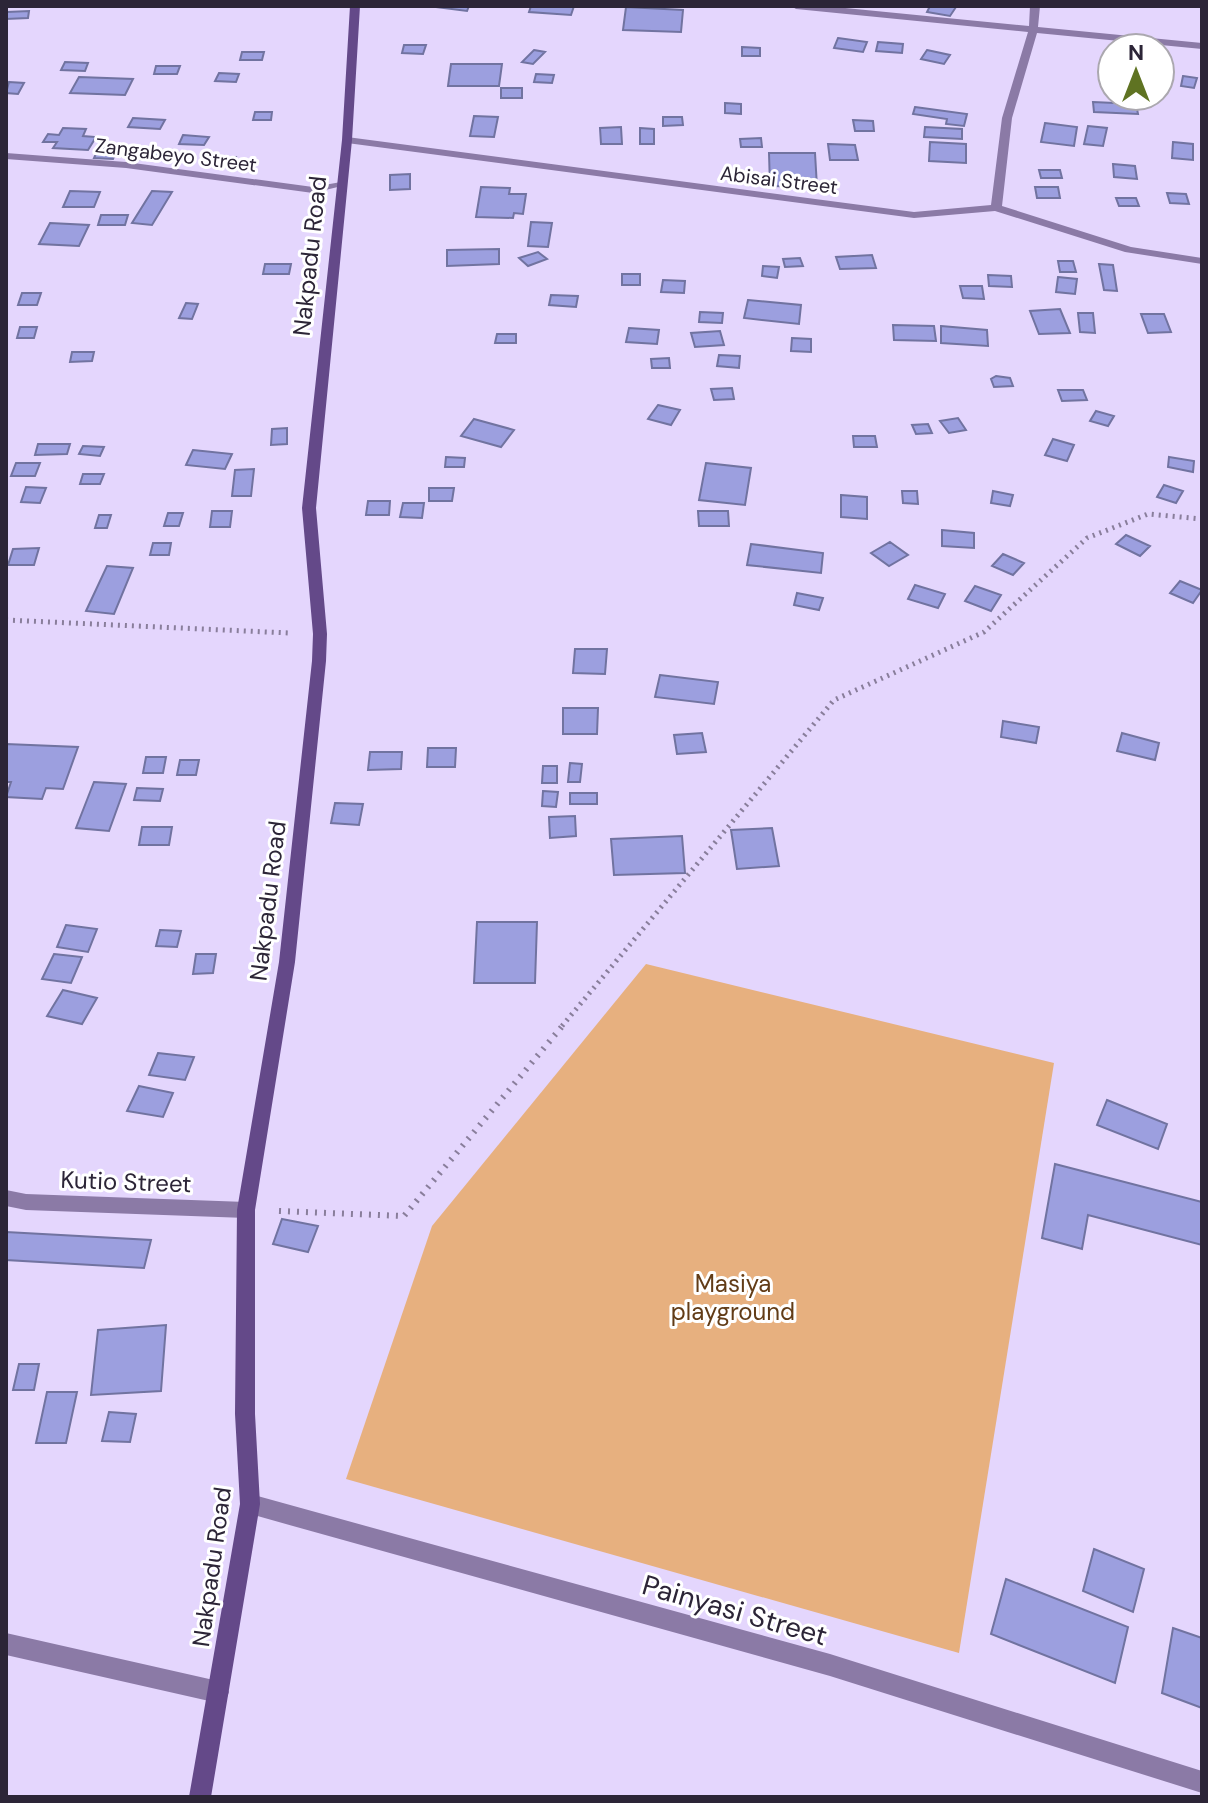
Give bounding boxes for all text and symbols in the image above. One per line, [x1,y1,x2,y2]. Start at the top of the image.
north arrow [1096,32,1176,112]
text: N [1128,38,1144,67]
street label: Zangabeyo Street [94,132,259,178]
street label: Abisai Street [719,160,839,200]
street label: Nakpadu Road [286,174,333,338]
street label: Nakpadu Road [242,819,293,983]
street label: Kutio Street [60,1164,192,1199]
park label: Masiya playground [671,1268,795,1327]
street label: Nakpadu Road [185,1485,238,1649]
street label: Painyasi Street [638,1566,832,1655]

